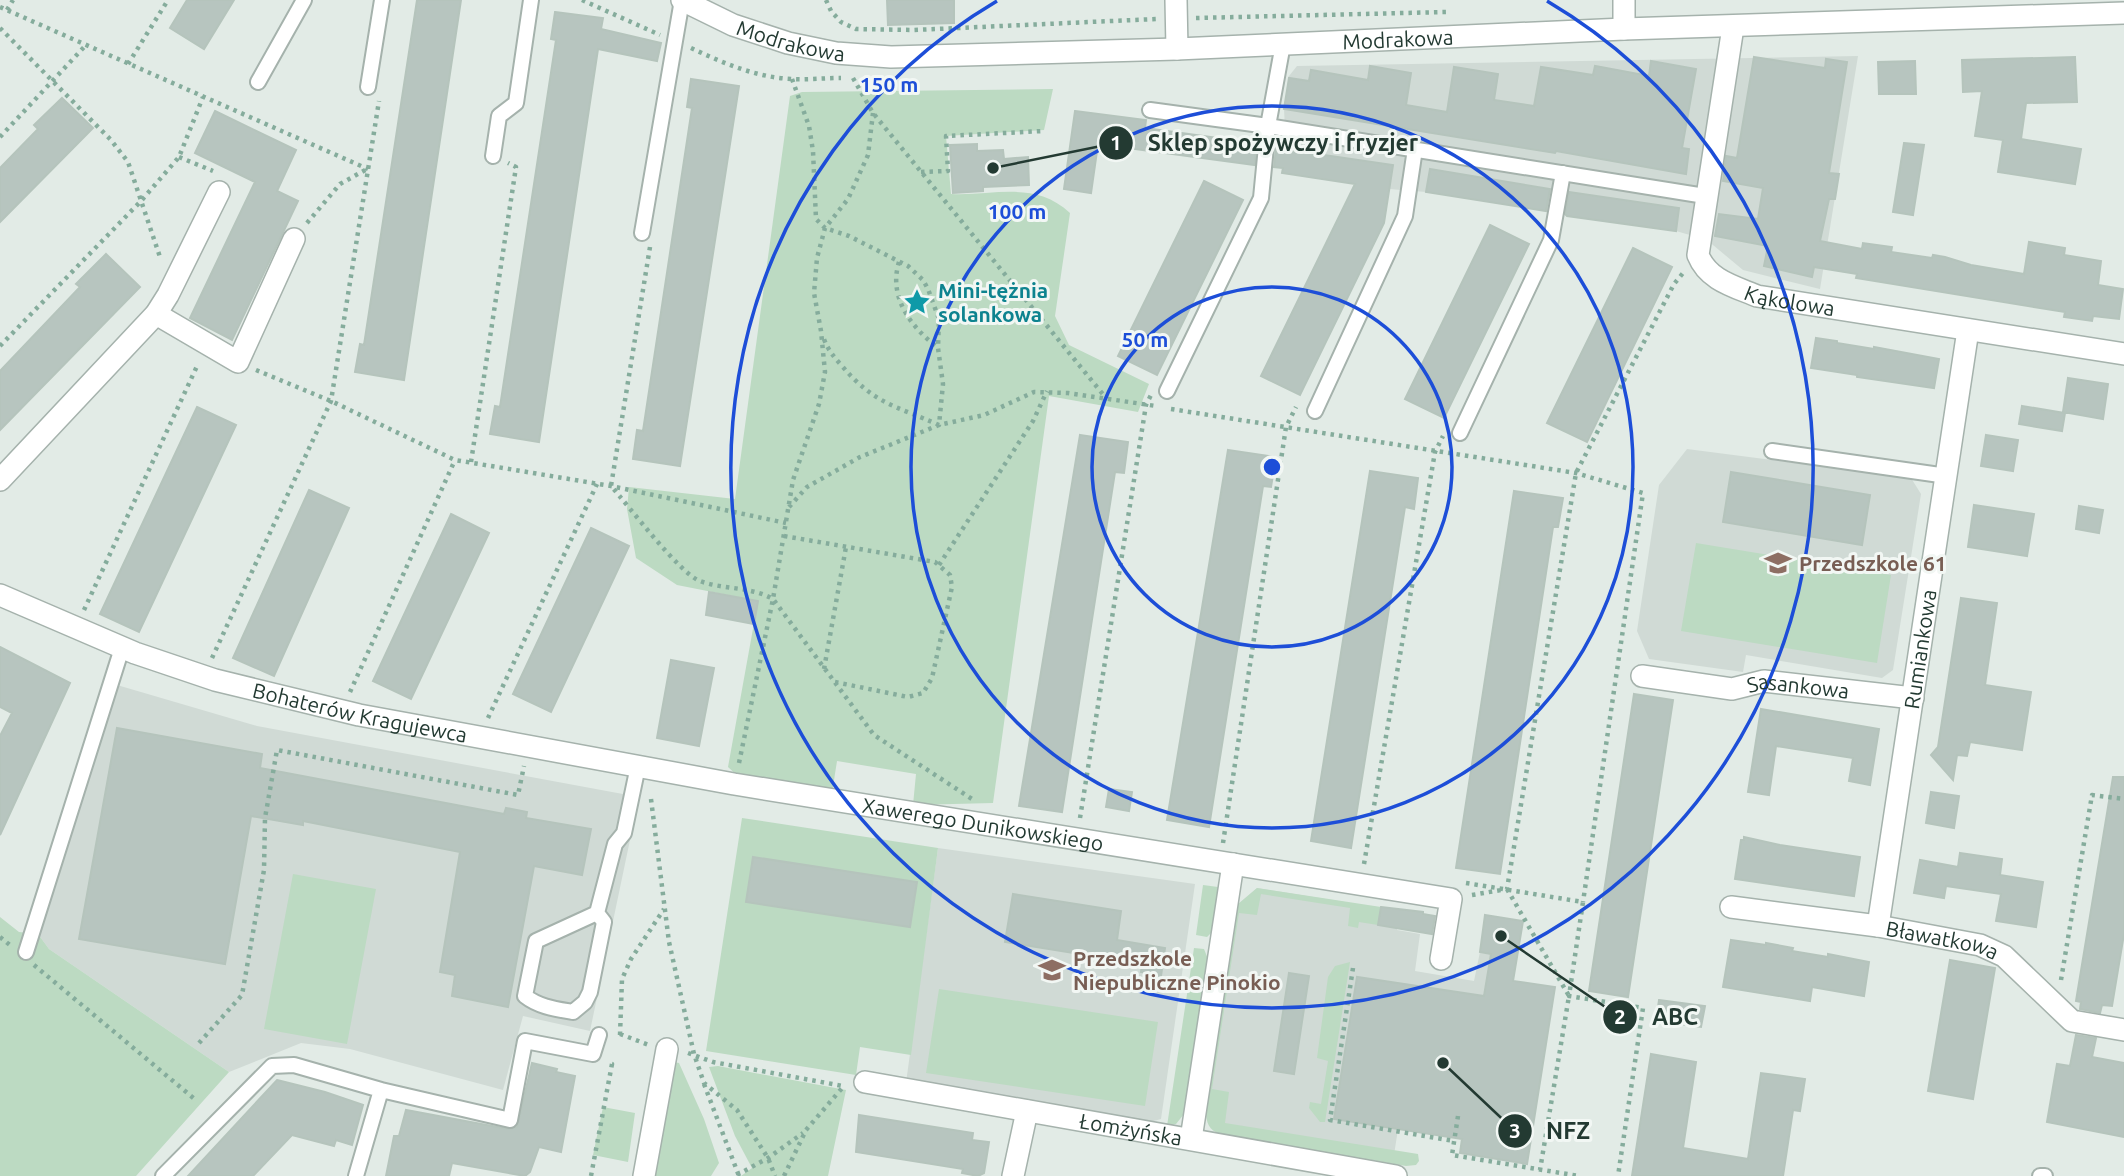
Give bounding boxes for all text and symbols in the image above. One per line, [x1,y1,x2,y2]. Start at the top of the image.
street label: Modrakowa [734,15,846,66]
street label: Modrakowa [1342,25,1454,54]
text: 150 m [860,72,918,96]
callout: Sklep spożywczy i fryzjer [1099,121,1432,165]
text: 1 [1110,130,1122,154]
text: Sklep spożywczy i fryzjer [1148,130,1419,155]
text: 100 m [988,199,1046,223]
place label: Mini-tężnia solankowa [938,278,1048,326]
street label: Kąkolowa [1741,280,1837,320]
place icon: Mini-tężnia solankowa [902,287,932,317]
text: 50 m [1122,327,1168,351]
centre of rings [1260,455,1284,479]
school or university icon: Przedszkole 61 [1763,548,1793,578]
place label: Przedszkole 61 [1799,551,1947,575]
street label: Rumiankowa [1899,588,1941,711]
street label: Sasankowa [1744,668,1851,703]
street label: Bohaterów Kragujewca [250,678,469,747]
street label: Xawerego Dunikowskiego [861,793,1105,855]
street label: Bławatkowa [1884,916,2003,964]
place label: Przedszkole Niepubliczne Pinokio [1073,946,1281,994]
school or university icon: Przedszkole Niepubliczne Pinokio [1037,955,1067,985]
callout: ABC [1603,995,1712,1039]
text: 2 [1614,1004,1626,1028]
text: ABC [1652,1004,1698,1029]
street label: Łomżyńska [1078,1108,1184,1150]
callout: NFZ [1497,1109,1604,1153]
text: 3 [1509,1118,1521,1142]
text: NFZ [1546,1118,1590,1143]

